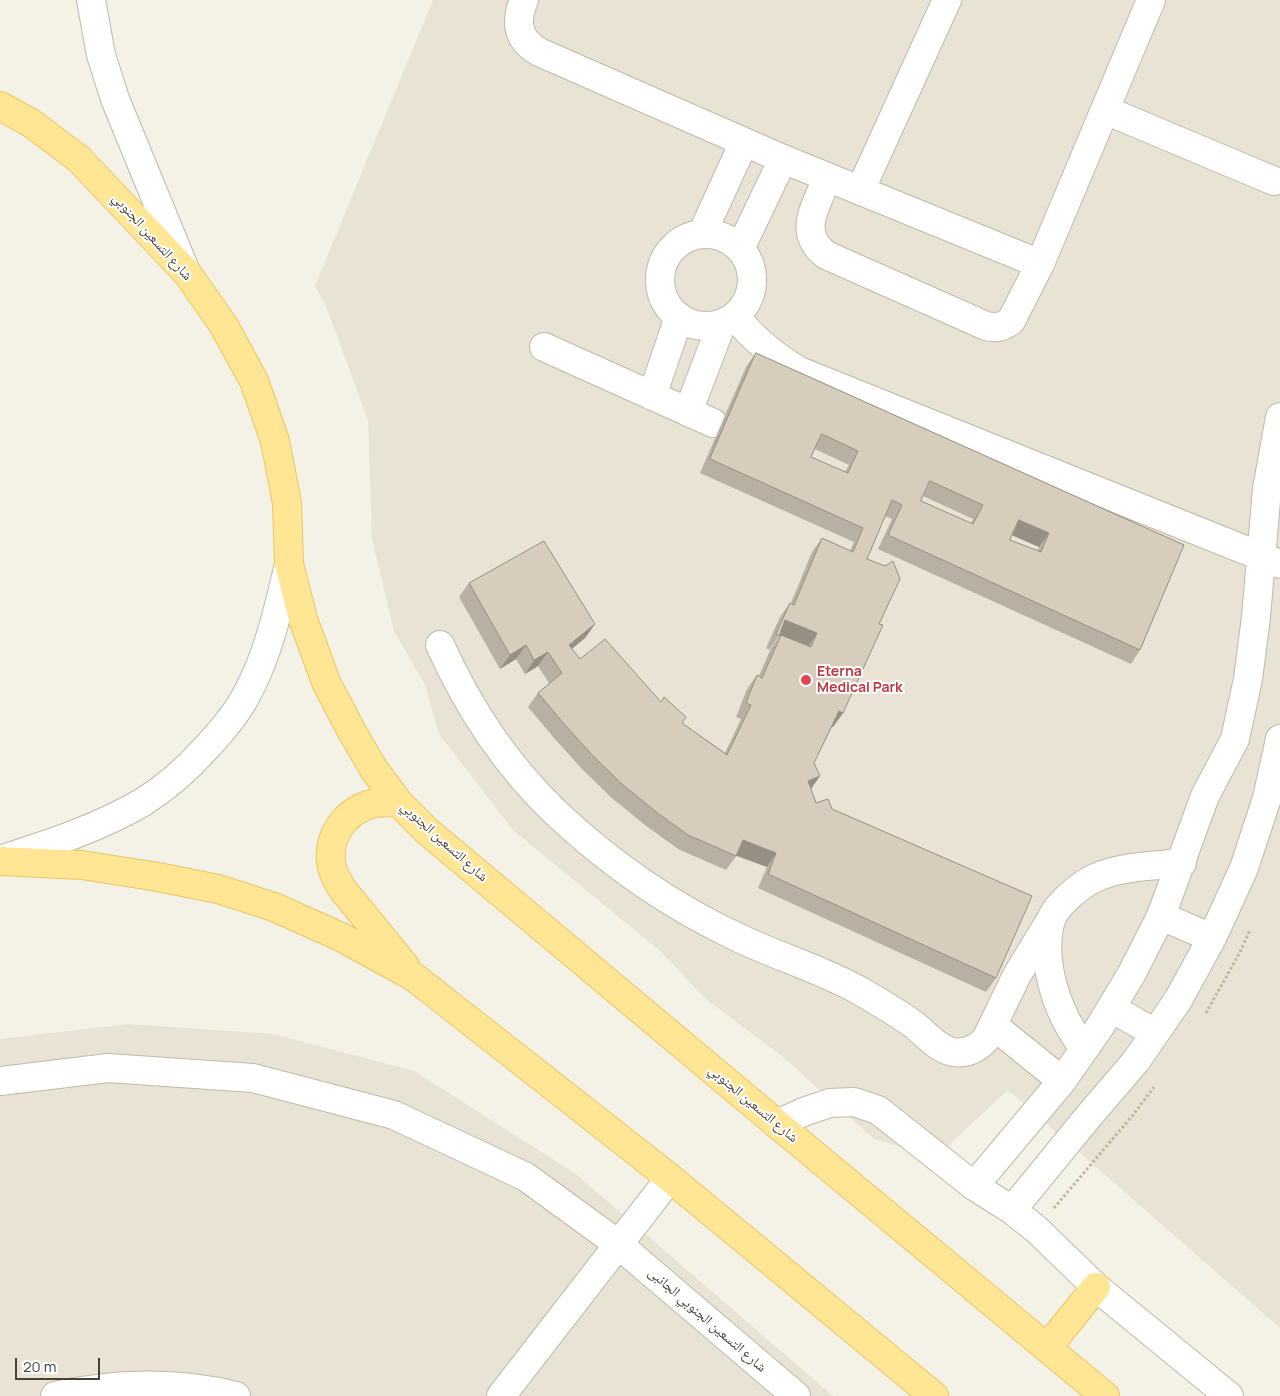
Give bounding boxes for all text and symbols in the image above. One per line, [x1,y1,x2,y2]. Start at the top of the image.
street label: شارع التسعين الجنوبي [108,190,196,284]
place label: Eterna Medical Park [817,664,903,696]
marker: Eterna Medical Park [799,673,813,687]
street label: شارع التسعين الجنوبي [397,798,491,886]
street label: شارع التسعين الجنوبي [705,1062,801,1146]
street label: شارع التسعين الجنوبي الجانبى [644,1264,770,1376]
scale bar [18,1348,102,1380]
text: 20 m [23,1356,56,1377]

